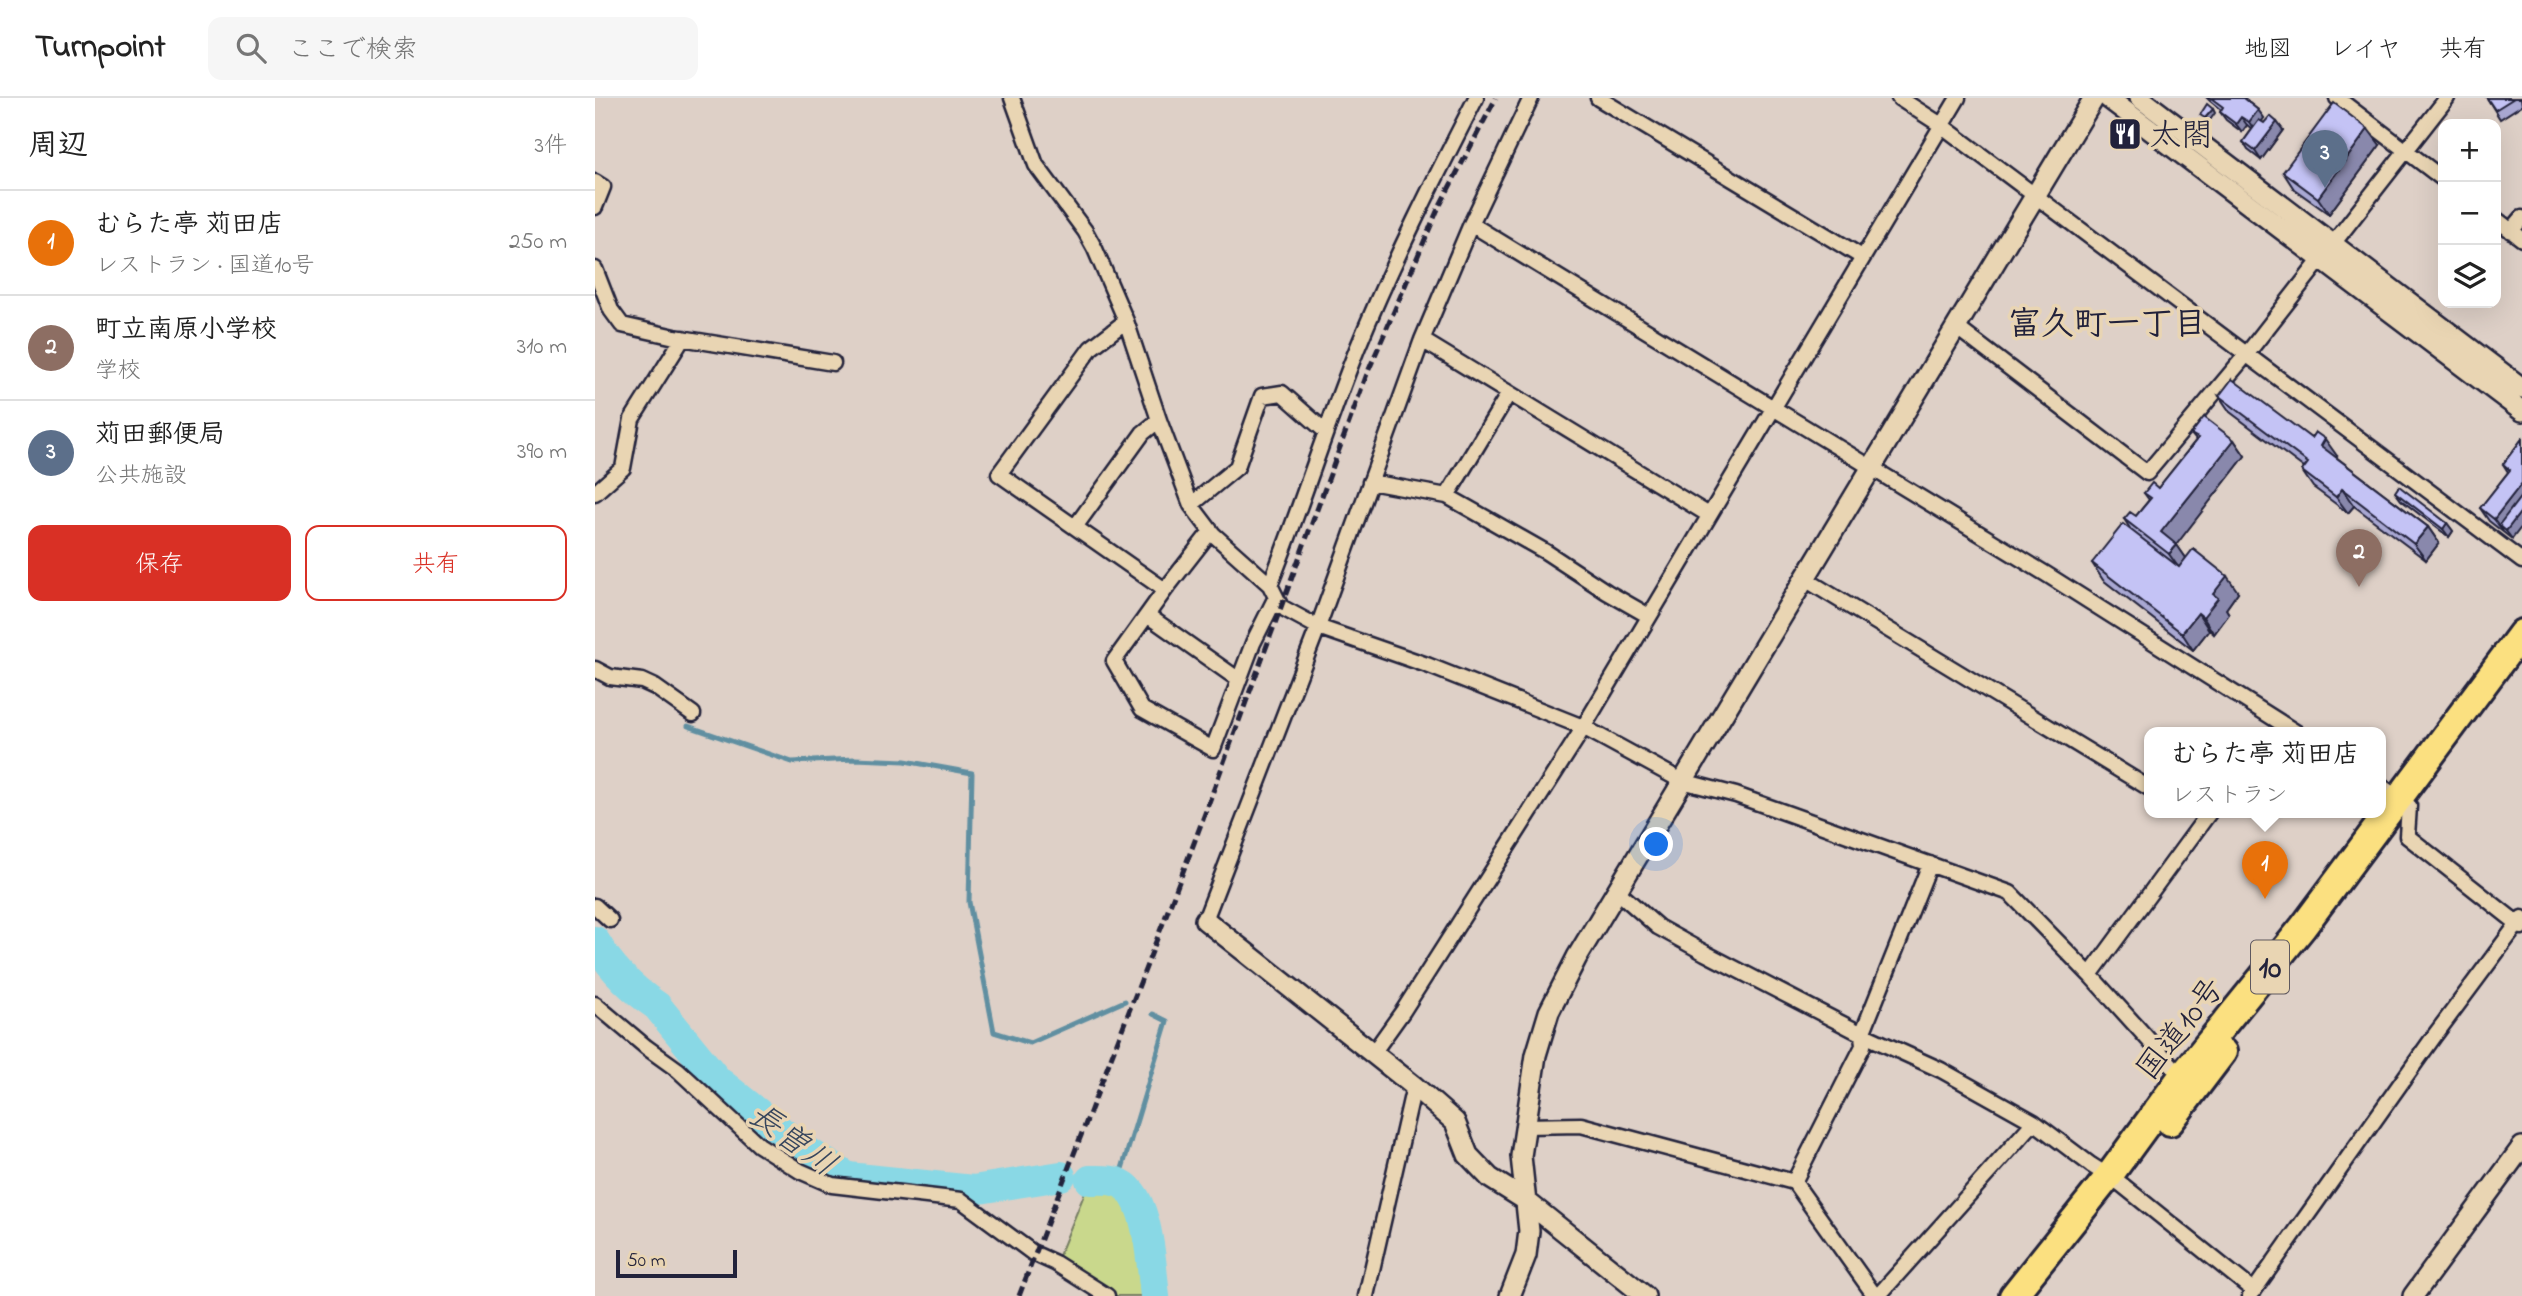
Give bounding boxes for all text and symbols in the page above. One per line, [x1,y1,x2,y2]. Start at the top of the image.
search box [208,17,698,80]
text: Turnpoint [35,24,166,72]
icon: search [232,29,270,67]
text: ここで検索 [288,32,418,70]
text: 地図 [2244,33,2292,68]
text: レイヤ [2330,33,2401,68]
text: 共有 [2439,33,2487,68]
place label: 太閤 [2149,114,2213,161]
restaurant icon: 太閤 [2106,115,2144,153]
map controls [2438,119,2501,308]
button: + [2438,119,2501,182]
text: 周辺 [28,125,88,169]
text: 3件 [535,130,567,163]
pin: 3 [2302,130,2348,188]
button: − [2438,182,2501,245]
text: むらた亭 苅田店 [95,207,284,245]
text: 1 [47,226,55,259]
text: 250 m [509,226,567,259]
button: layers [2438,245,2501,308]
text: レストラン · 国道10号 [95,250,315,283]
district label: 富久町一丁目 [2008,302,2206,350]
text: 町立南原小学校 [95,312,277,350]
text: 2 [45,331,57,364]
text: 310 m [517,331,567,364]
text: 学校 [95,355,141,388]
text: 苅田郵便局 [95,417,225,455]
text: 3 [46,436,56,469]
text: 390 m [517,436,567,469]
text: 公共施設 [95,460,187,493]
button: 保存 [28,525,291,601]
button: 共有 [305,525,567,601]
pin: 2 [2336,529,2382,587]
popup [2144,727,2386,818]
text: むらた亭 苅田店 [2171,737,2359,775]
text: レストラン [2171,780,2288,813]
your location [1639,827,1673,861]
pin: 1 [2242,841,2288,899]
road number: 10 [2251,940,2289,994]
street label: 国道10号 [2126,968,2237,1092]
water label: 長曽川 [737,1093,846,1190]
scale bar [616,1247,737,1279]
text: 50 m [627,1248,666,1275]

